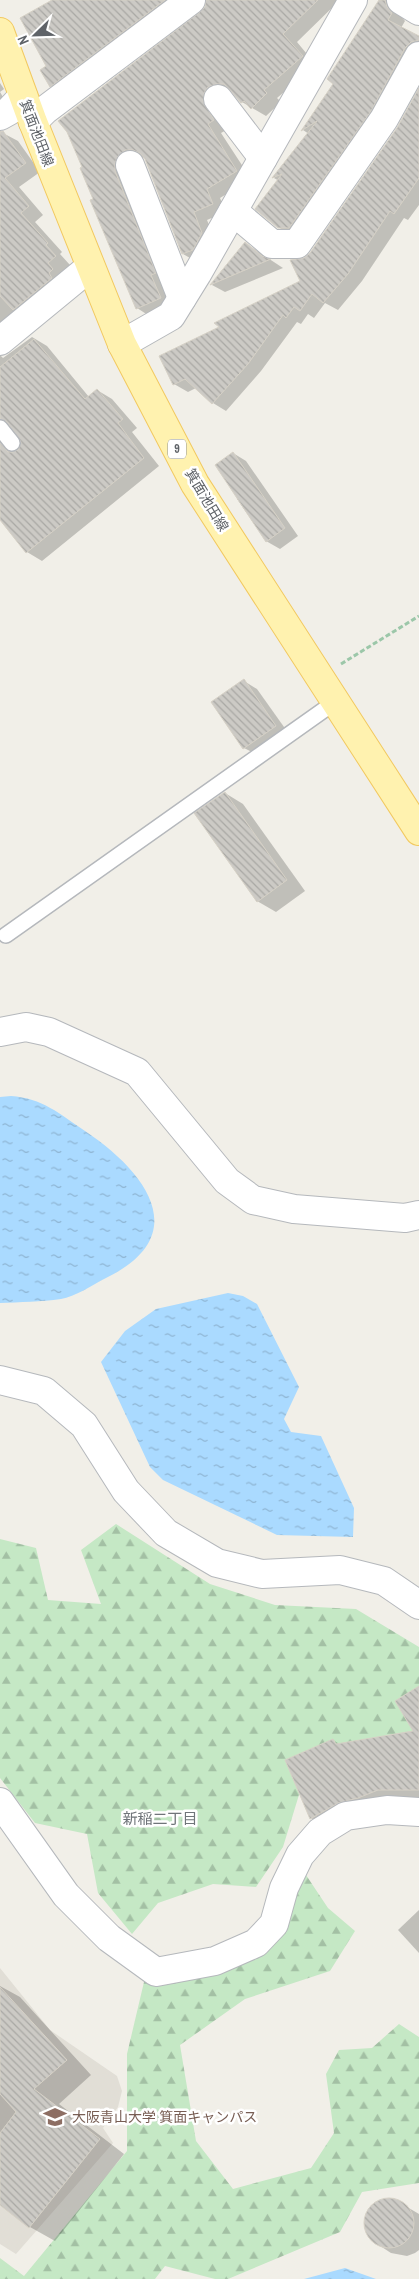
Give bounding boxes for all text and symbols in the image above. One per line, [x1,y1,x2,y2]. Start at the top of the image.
north arrow [10,10,60,60]
text: N [13,33,33,47]
street label: 箕面池田線 [16,97,58,169]
road number: 9 [168,439,186,458]
street label: 箕面池田線 [181,465,233,535]
district label: 新稲二丁目 [122,1808,198,1829]
school or university icon: 大阪青山大学 箕面キャンパス [42,2104,68,2130]
place label: 大阪青山大学 箕面キャンパス [72,2108,257,2126]

